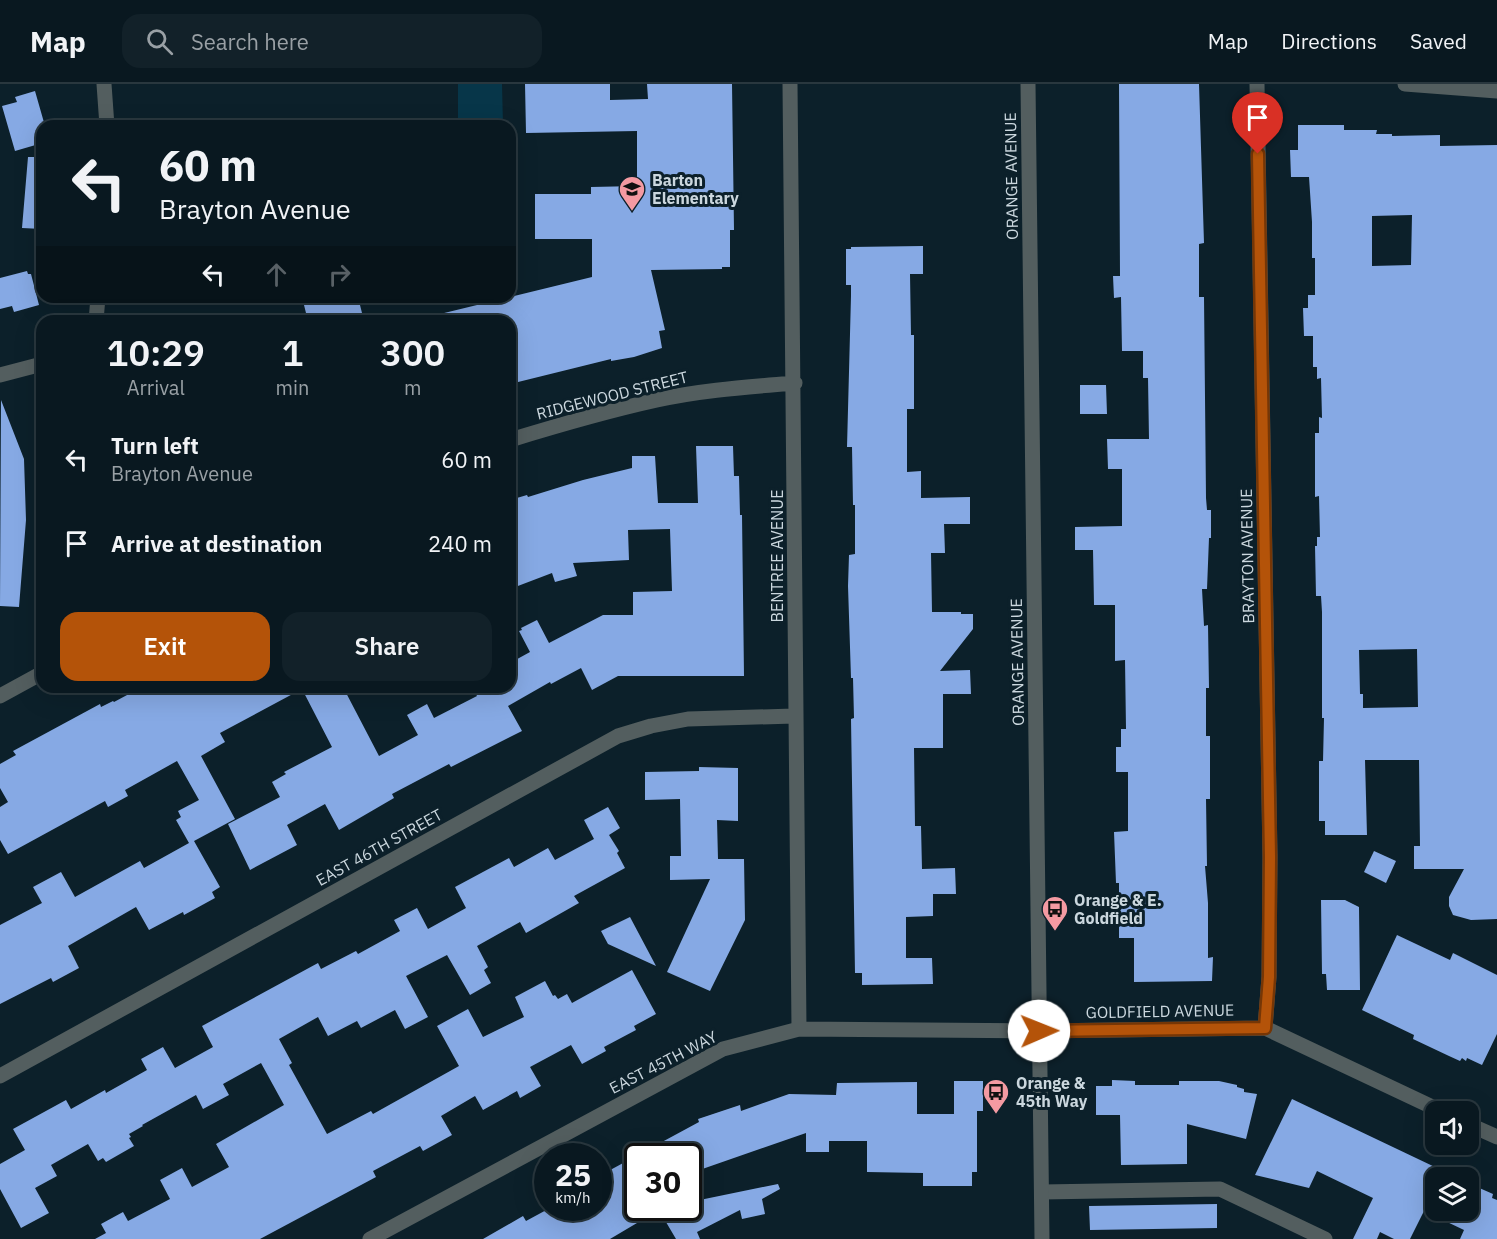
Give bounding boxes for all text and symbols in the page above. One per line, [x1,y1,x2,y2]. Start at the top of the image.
search box [122,14,542,68]
text: Map [30,23,86,60]
icon: search [143,25,176,58]
text: Search here [191,27,309,56]
text: Map [1208,27,1248,55]
text: Directions [1281,27,1377,55]
text: Saved [1410,27,1467,55]
pin [1232,92,1283,154]
icon: arrive [1241,101,1274,134]
street label: ORANGE AVENUE [1000,112,1022,240]
text: 60 m [159,138,257,193]
icon: left [60,144,138,222]
place label: Barton Elementary [652,170,739,208]
school or university icon: Barton Elementary [617,174,647,212]
text: Brayton Avenue [159,191,351,226]
icon: left [197,258,230,291]
icon: ahead [260,258,293,291]
icon: right [323,258,356,291]
text: 10:29 [107,329,205,376]
text: 1 [282,329,303,376]
text: 300 [380,329,445,376]
street label: RIDGEWOOD STREET [534,366,690,424]
text: Arrival [127,374,185,401]
text: min [276,374,309,401]
text: m [404,374,421,401]
text: Turn left [111,431,199,460]
icon: left [60,443,93,476]
text: 60 m [441,445,492,474]
text: Brayton Avenue [111,460,253,487]
street label: BRAYTON AVENUE [1236,488,1258,624]
street label: BENTREE AVENUE [767,489,787,623]
icon: arrive [60,527,93,560]
text: Arrive at destination [111,529,322,558]
text: 240 m [428,529,492,558]
street label: ORANGE AVENUE [1006,598,1028,726]
button: Exit [60,612,270,681]
button: Share [282,612,492,681]
street label: EAST 46TH STREET [312,804,446,890]
place label: Orange & E. Goldfield [1074,890,1162,928]
bus stop icon: Orange & E. Goldfield [1040,894,1070,932]
position arrow [1007,999,1071,1063]
street label: GOLDFIELD AVENUE [1086,1000,1234,1022]
street label: EAST 45TH WAY [606,1026,721,1098]
place label: Orange & 45th Way [1016,1073,1088,1111]
bus stop icon: Orange & 45th Way [981,1077,1011,1115]
map controls [1425,1101,1479,1221]
button: sound [1425,1101,1479,1155]
speed limit sign: 30 [624,1143,702,1221]
text: 25 [555,1155,591,1194]
button: layers [1425,1167,1479,1221]
text: km/h [555,1188,591,1207]

